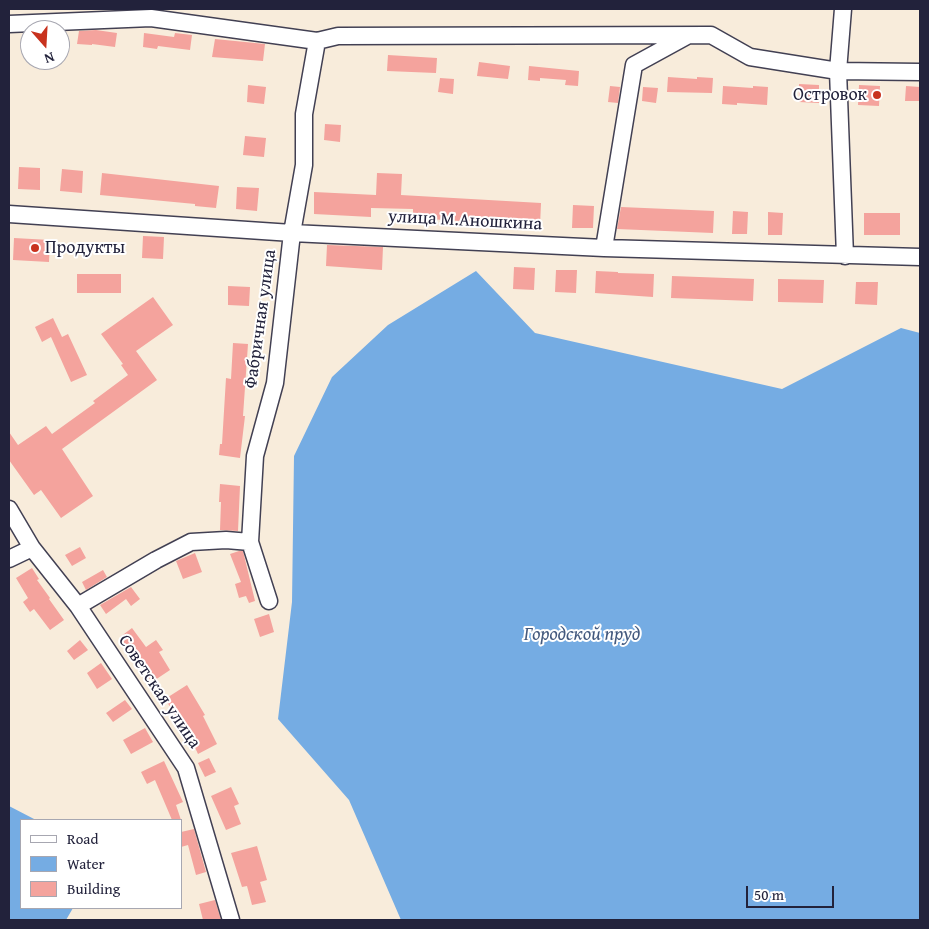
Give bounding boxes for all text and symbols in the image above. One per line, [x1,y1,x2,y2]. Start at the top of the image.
north arrow [20,20,70,70]
text: N [42,47,57,69]
place label: Островок [793,84,867,106]
marker: Островок [871,89,883,101]
street label: улица М.Аношкина [387,206,543,236]
place label: Продукты [45,237,125,259]
marker: Продукты [29,242,41,254]
street label: Фабричная улица [241,248,281,390]
water label: Городской пруд [524,624,640,646]
street label: Советская улица [113,631,205,753]
legend [20,819,182,909]
text: Road [67,828,98,849]
text: Water [67,853,105,874]
scale bar [749,876,836,908]
text: Building [67,878,120,899]
text: 50 m [754,884,784,905]

